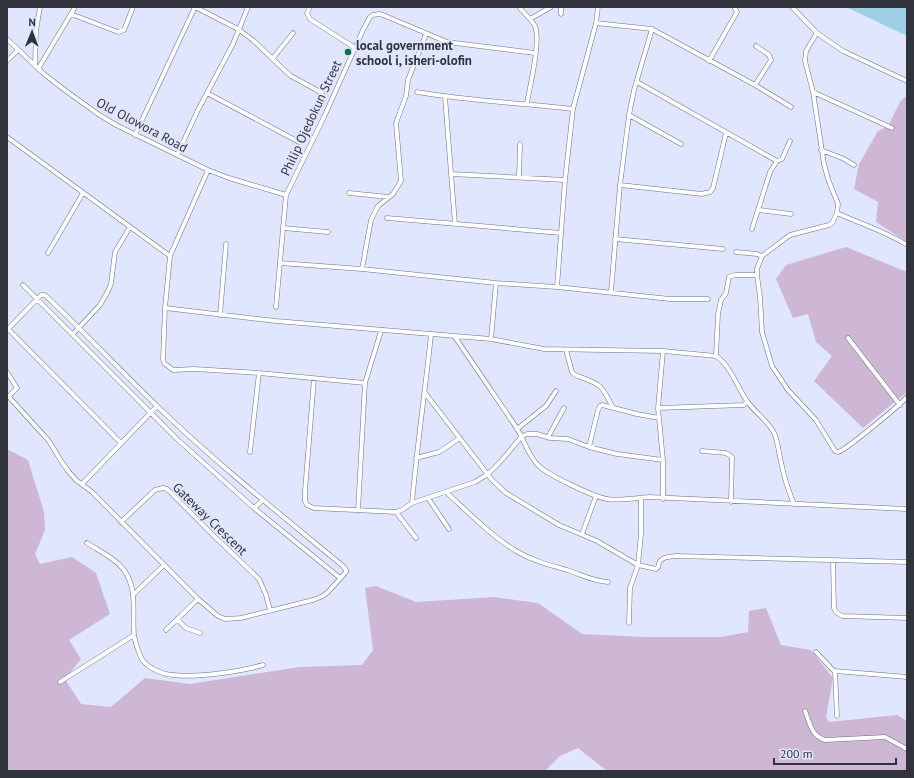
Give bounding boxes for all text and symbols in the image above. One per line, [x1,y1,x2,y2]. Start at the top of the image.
north arrow [12,12,52,52]
text: N [28,15,36,29]
place label: local government school i, isheri-olofin [356,37,472,69]
marker: local government school i, isheri-olofin [343,47,353,57]
street label: Philip Ojedokun Street [277,57,345,179]
street label: Old Olowora Road [93,94,191,156]
street label: Gateway Crescent [169,479,251,559]
scale bar [774,740,896,766]
text: 200 m [780,746,813,761]

